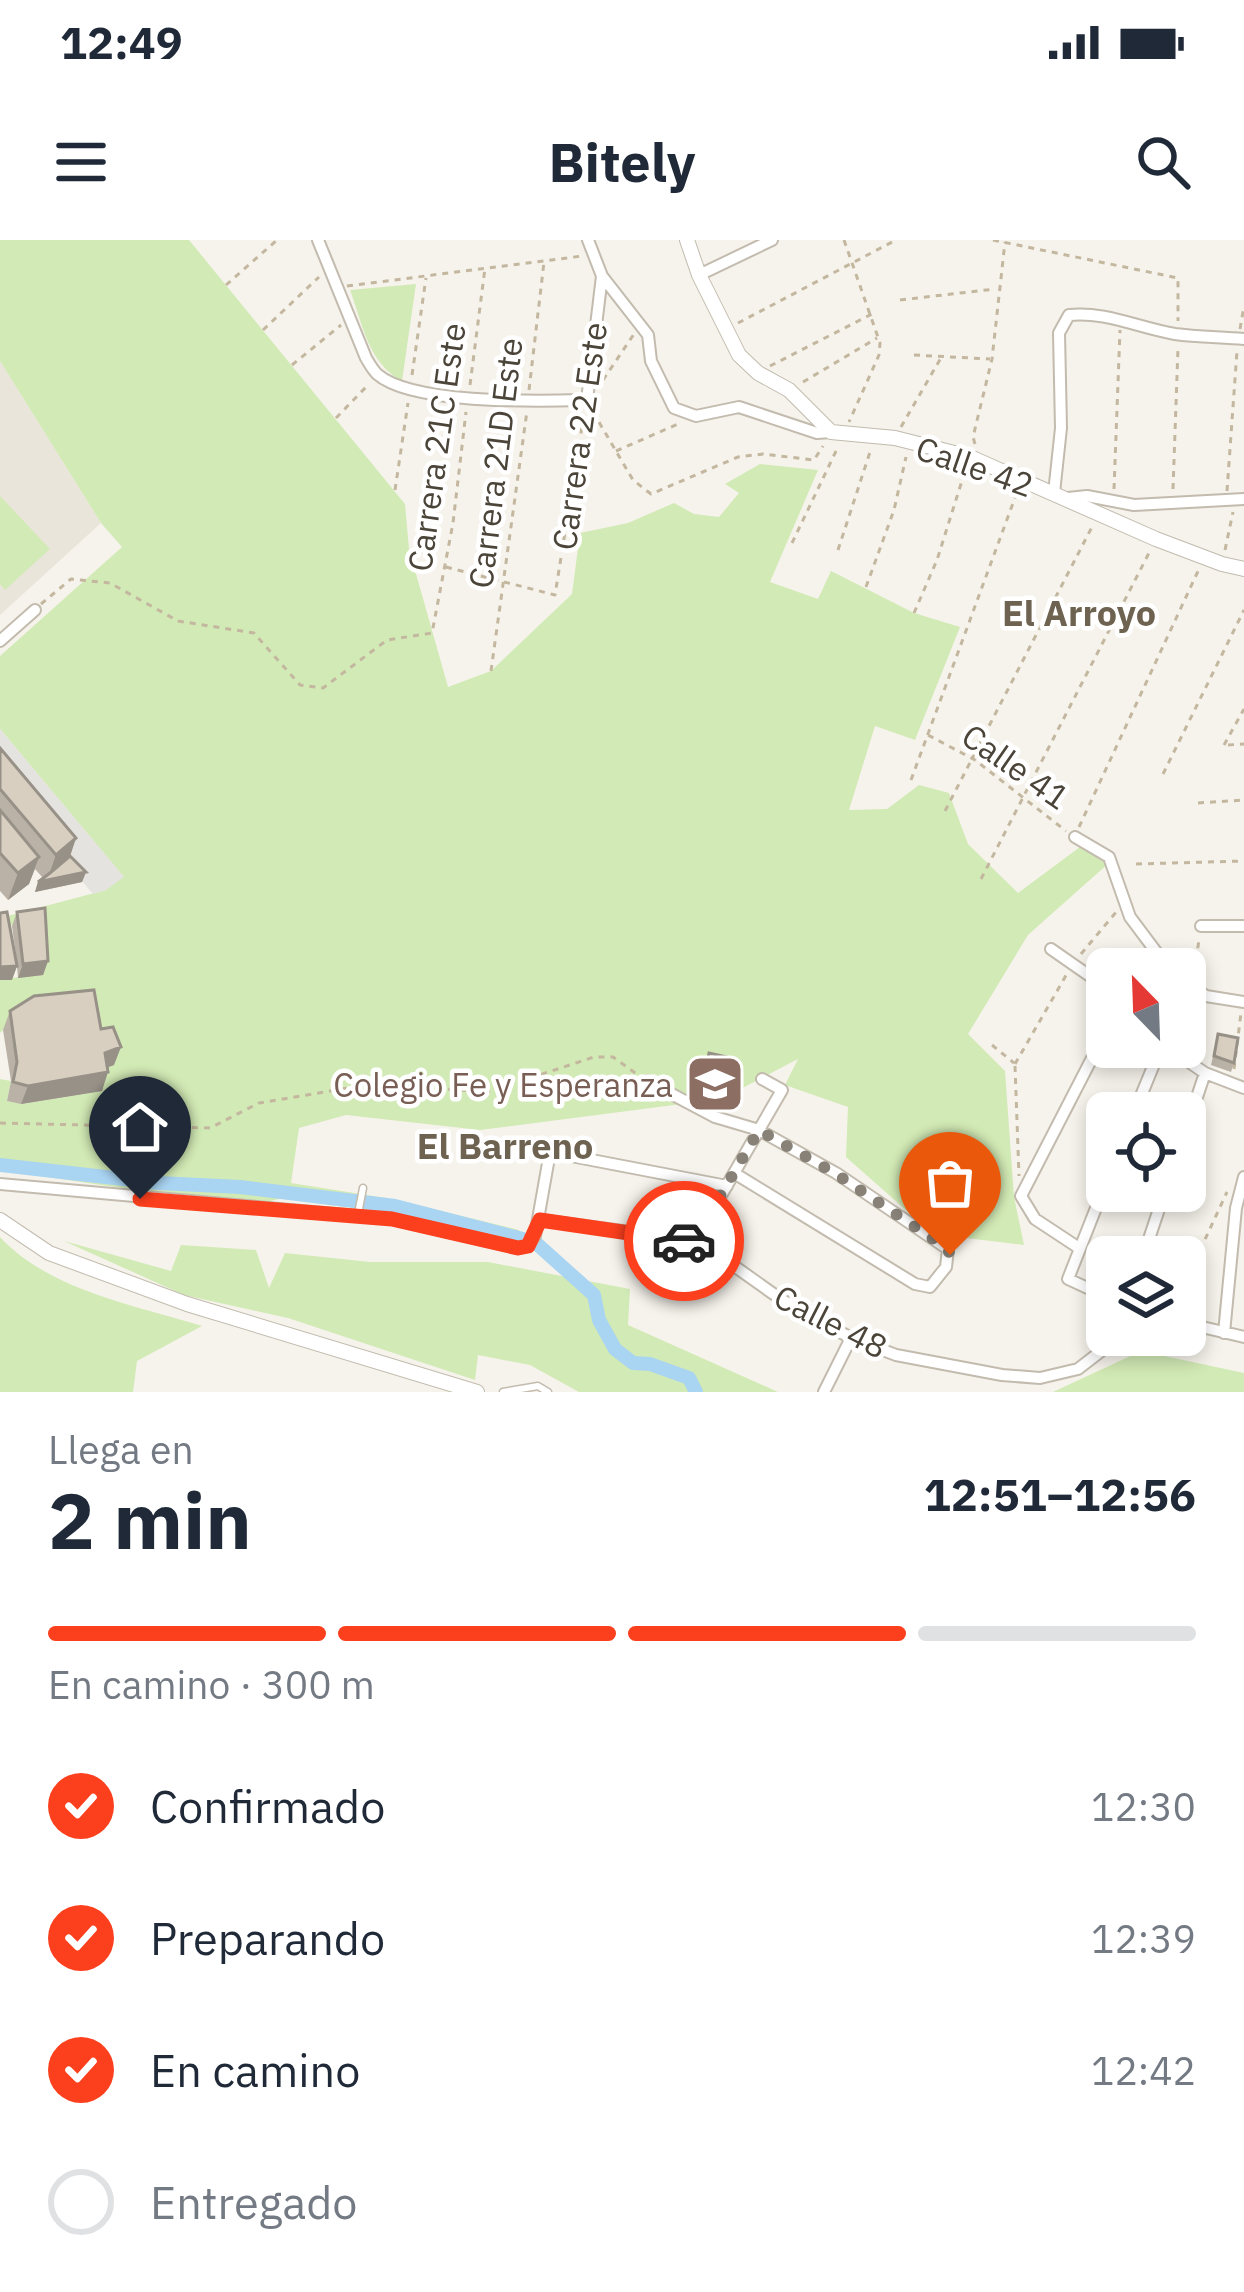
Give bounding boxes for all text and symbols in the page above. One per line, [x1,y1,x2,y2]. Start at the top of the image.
text: 12:49 [60,13,183,71]
text: Bitely [548,127,696,197]
icon: menu [48,129,114,195]
icon: search [1130,129,1196,195]
street label: Carrera 22 Este [542,319,616,553]
street label: Carrera 21C Este [397,320,475,574]
street label: Carrera 21D Este [458,335,532,591]
street label: Calle 42 [911,426,1039,506]
district label: El Arroyo [1002,589,1156,636]
street label: Calle 41 [954,714,1078,818]
north arrow [1086,948,1206,1068]
map controls [1086,948,1206,1356]
school or university icon: Colegio Fe y Esperanza [684,1053,746,1115]
place label: Colegio Fe y Esperanza [333,1063,673,1106]
pin [89,1076,191,1199]
button: locate [1086,1092,1206,1212]
icon: home [107,1094,173,1160]
district label: El Barreno [417,1122,593,1169]
pin [899,1132,1001,1255]
icon: bag [917,1150,983,1216]
courier [624,1181,744,1301]
icon: car [651,1208,717,1274]
button: layers [1086,1236,1206,1356]
street label: Calle 48 [767,1274,895,1368]
text: Llega en [48,1424,194,1475]
text: 12:51–12:56 [924,1465,1196,1523]
text: 2 min [48,1469,252,1570]
text: En camino · 300 m [48,1659,375,1710]
icon: check [48,1773,114,1839]
text: Confirmado [150,1777,385,1835]
text: 12:30 [1091,1781,1196,1832]
icon: check [48,1905,114,1971]
text: Preparando [150,1909,385,1967]
text: 12:39 [1091,1913,1196,1964]
icon: check [48,2037,114,2103]
text: En camino [150,2041,360,2099]
text: 12:42 [1091,2045,1196,2096]
text: Entregado [150,2173,358,2231]

